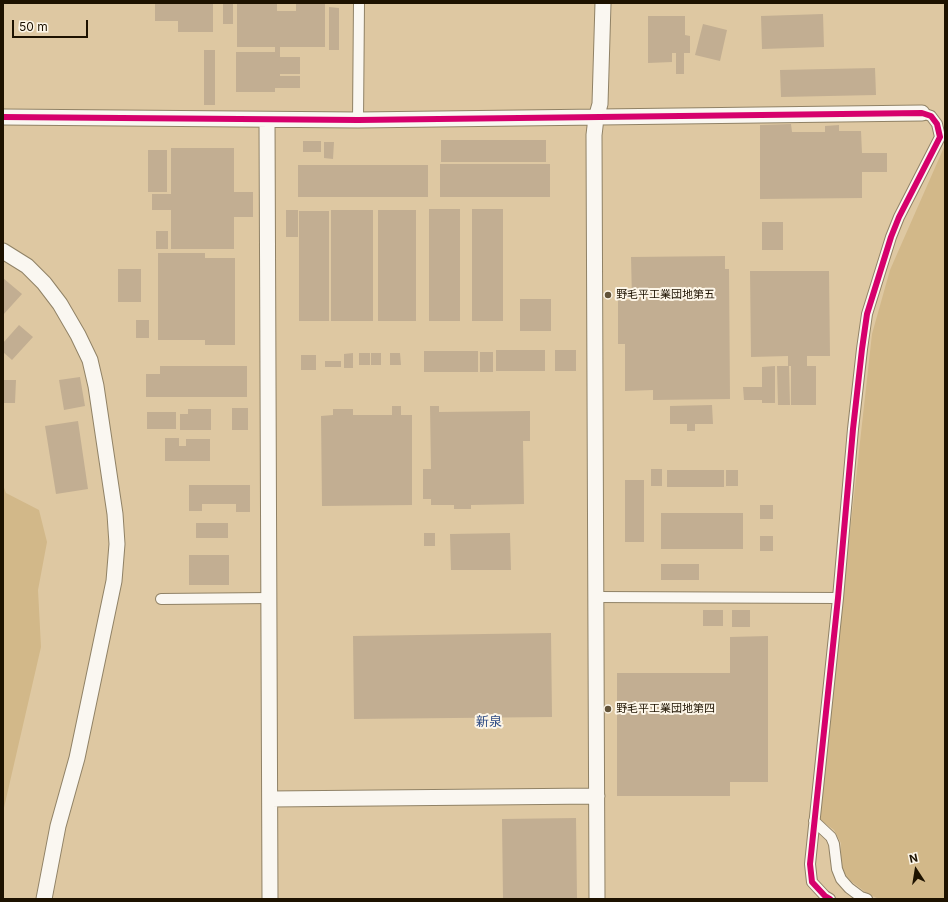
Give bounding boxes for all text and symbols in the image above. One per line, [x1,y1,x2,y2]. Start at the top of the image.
scale bar [14,12,90,38]
text: 50 m [19,19,48,34]
place label: 野毛平工業団地第五 [616,288,715,302]
marker: 野毛平工業団地第五 [603,290,613,300]
place label: 野毛平工業団地第四 [616,702,715,716]
marker: 野毛平工業団地第四 [603,704,613,714]
district label: 新泉 [476,714,502,730]
north arrow [896,850,936,890]
text: N [908,851,919,866]

